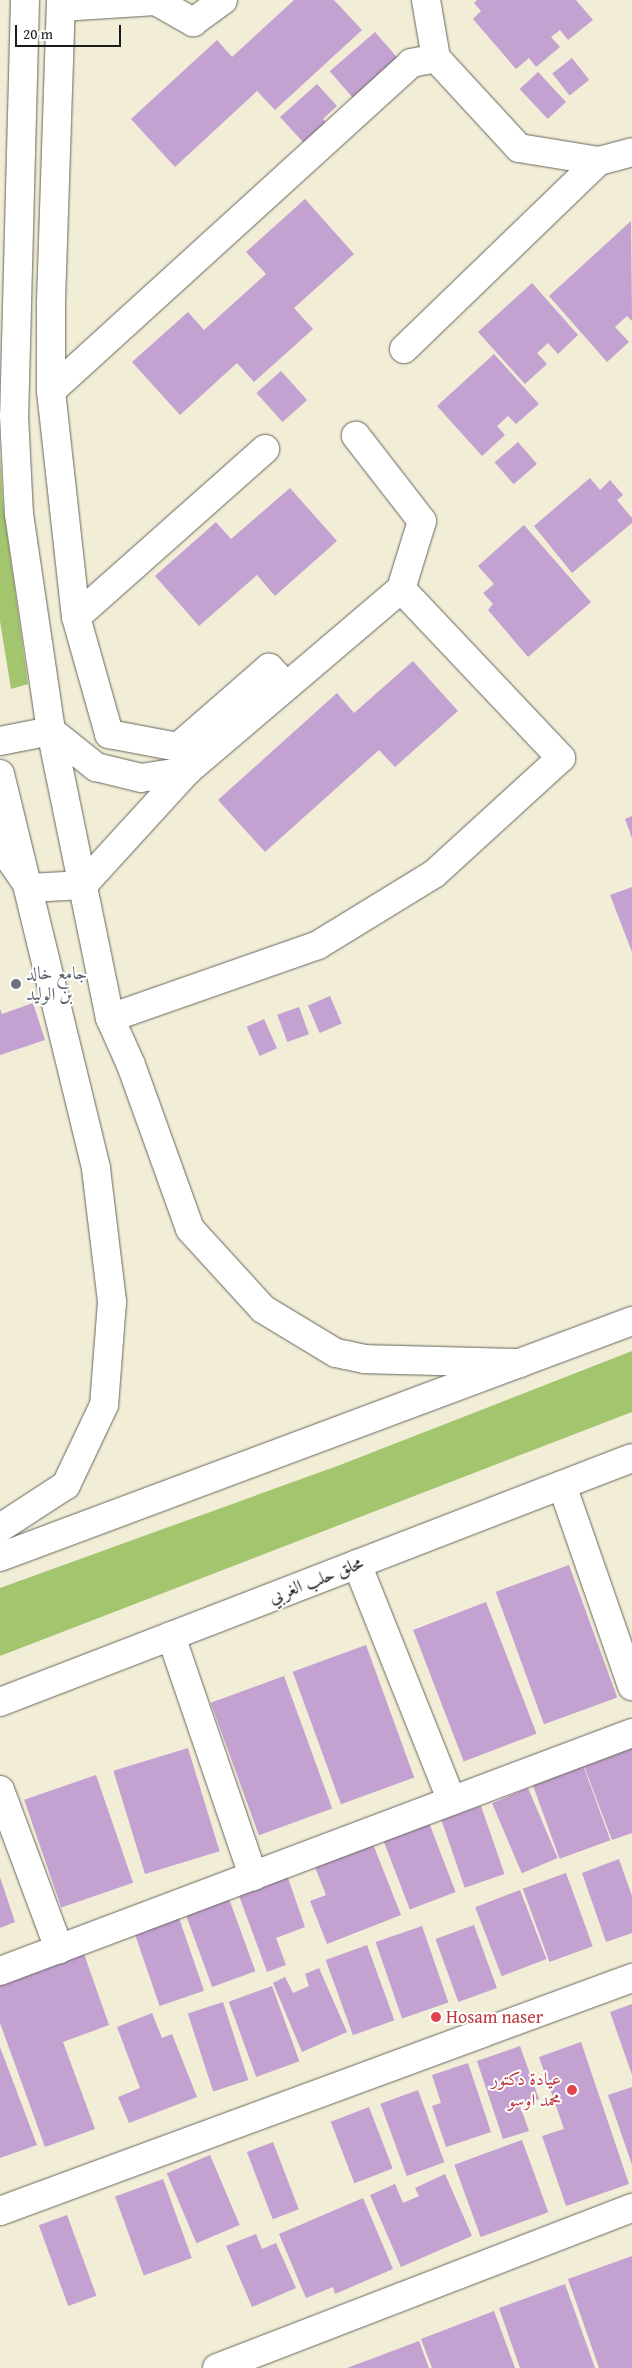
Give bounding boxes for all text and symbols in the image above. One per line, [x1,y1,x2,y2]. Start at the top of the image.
scale bar [18,15,124,47]
text: 20 m [23,23,53,44]
place label: جامع خالد بن الوليد [26,963,87,1006]
marker: جامع خالد بن الوليد [10,978,22,990]
street label: محلق حلب الغربي [266,1552,366,1608]
place label: Hosam naser [446,2006,543,2028]
marker: Hosam naser [430,2011,442,2023]
place label: عيادة دكتور محمد اوسو [491,2069,561,2112]
marker: عيادة دكتور محمد اوسو [565,2083,579,2097]

